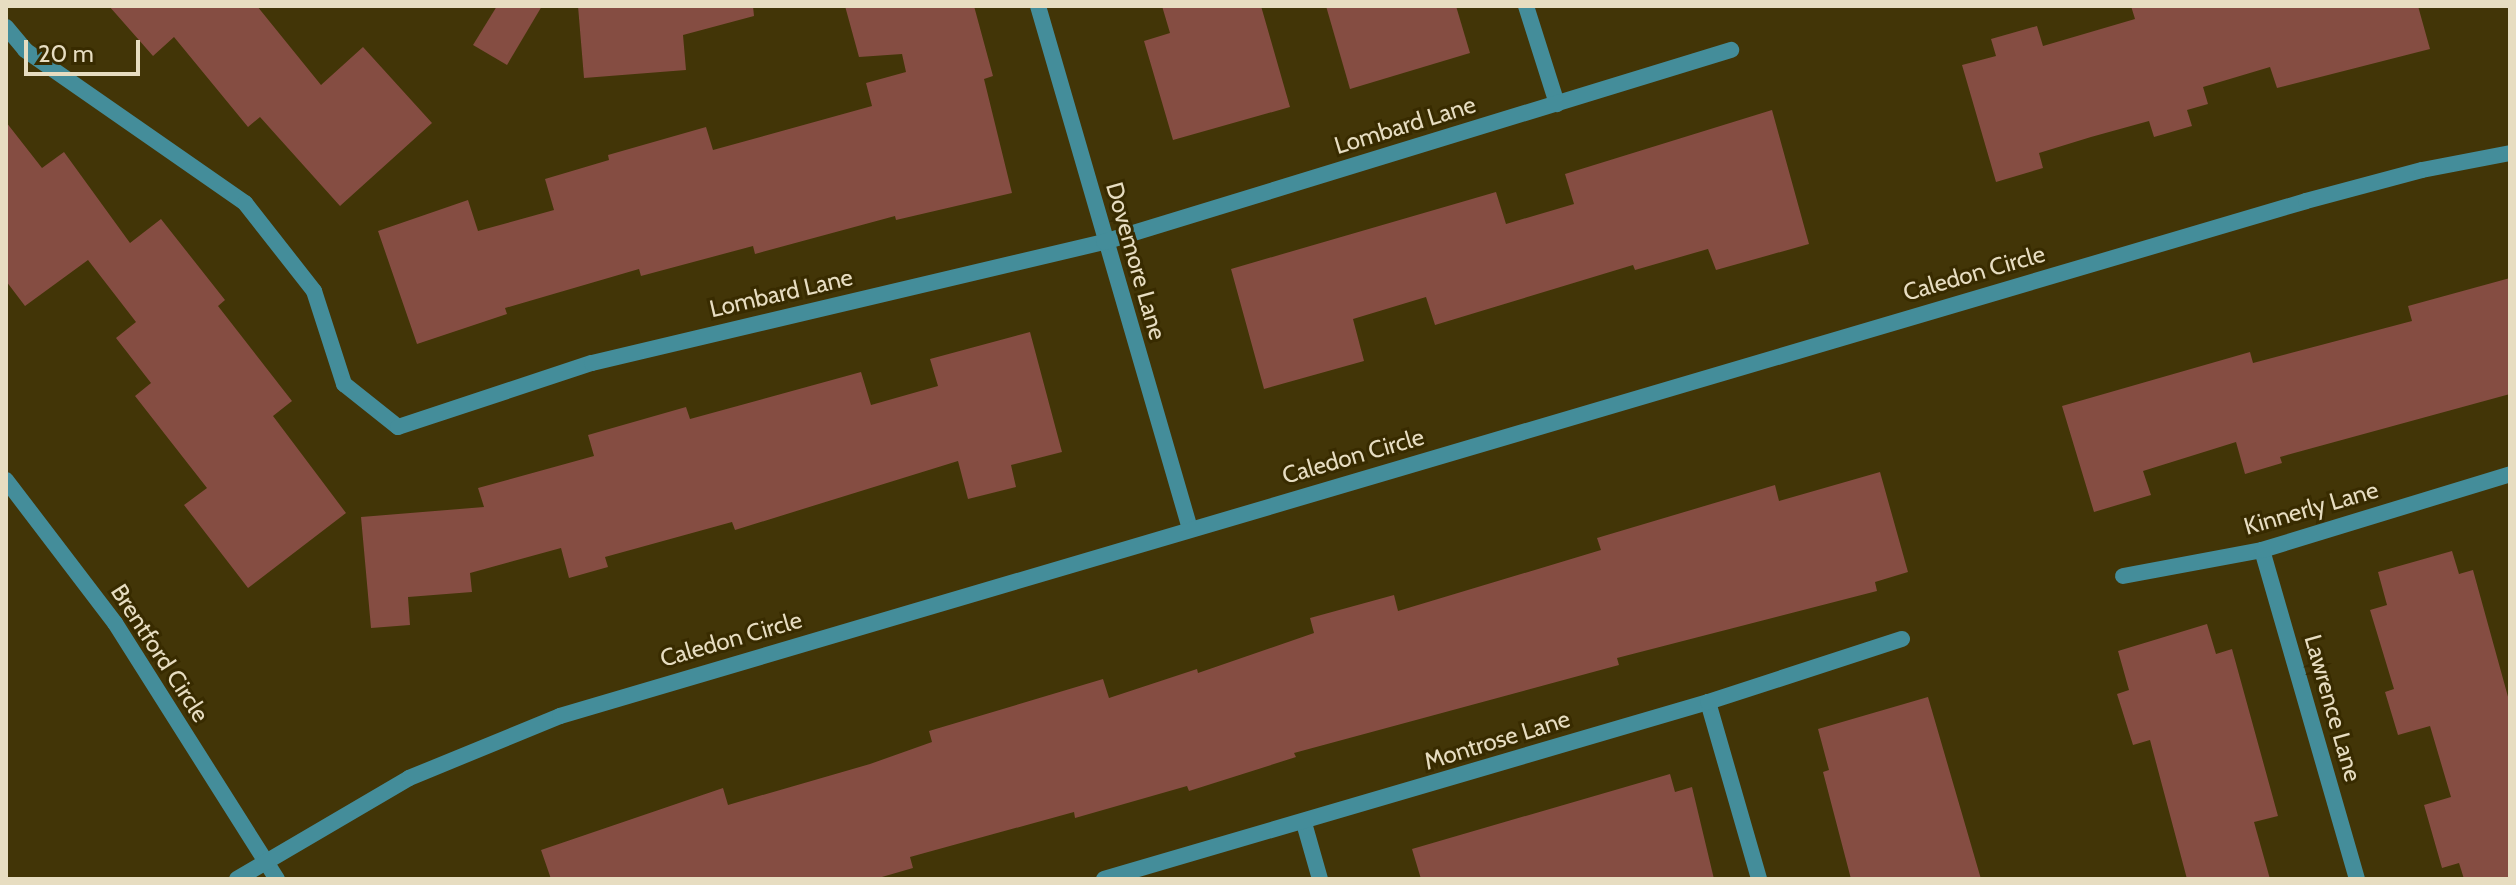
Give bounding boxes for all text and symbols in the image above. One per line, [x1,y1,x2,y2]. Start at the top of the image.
scale bar [28,24,144,74]
text: 20 m [38,39,94,68]
street label: Lombard Lane [1331,90,1479,160]
street label: Dovemore Lane [1100,179,1172,343]
street label: Caledon Circle [1900,239,2048,307]
street label: Lombard Lane [707,263,855,323]
street label: Caledon Circle [1279,422,1427,490]
street label: Kinnerly Lane [2241,475,2381,541]
street label: Brentford Circle [105,579,215,727]
street label: Caledon Circle [657,605,805,673]
street label: Lawrence Lane [2298,631,2368,785]
street label: Montrose Lane [1421,704,1573,776]

